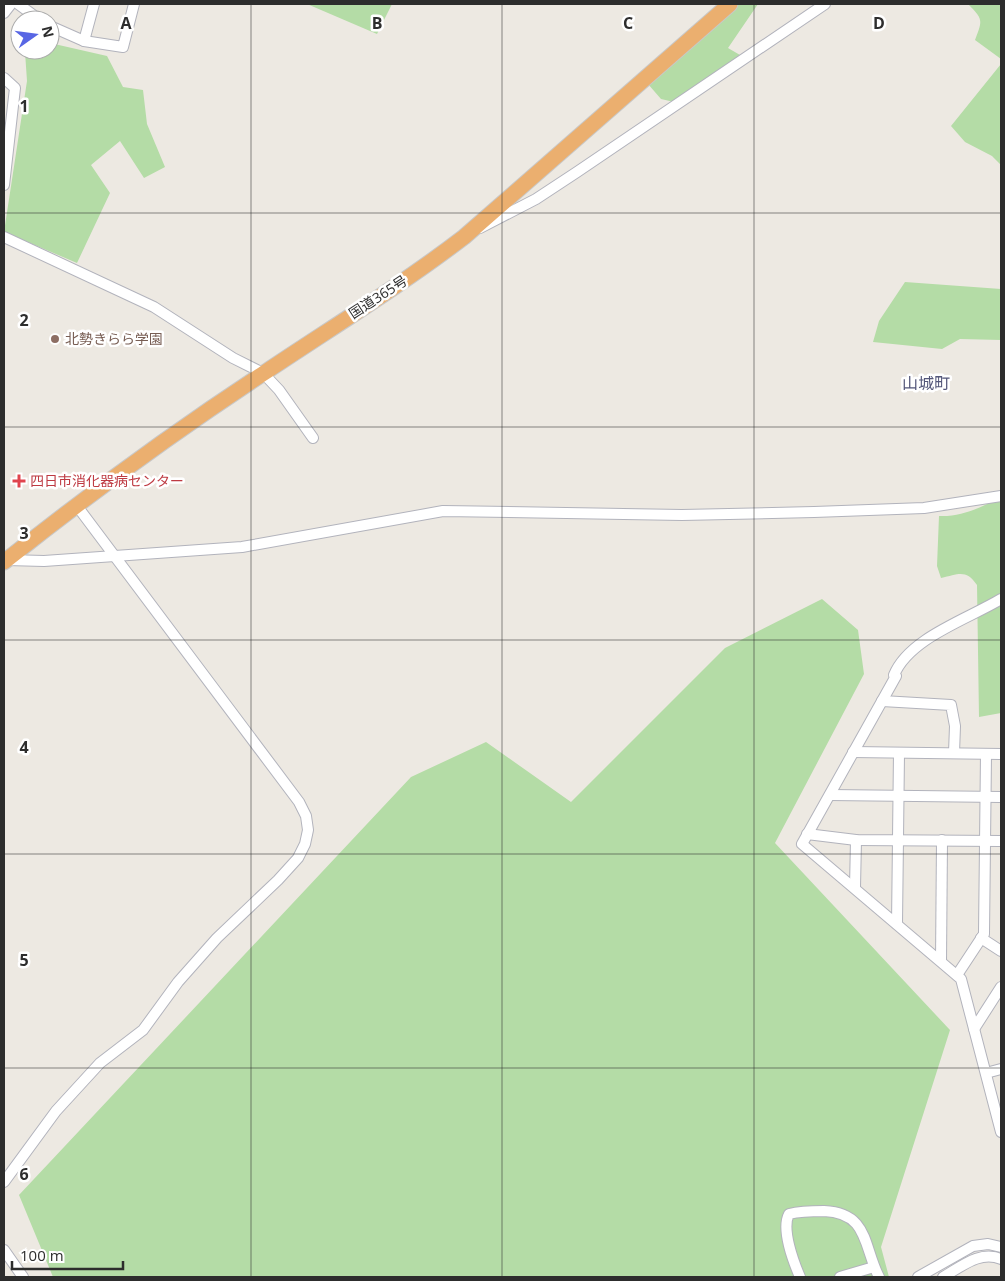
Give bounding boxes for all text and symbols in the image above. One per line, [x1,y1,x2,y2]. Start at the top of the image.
north arrow [10,10,60,60]
text: A [120,12,132,34]
text: B [372,12,382,34]
text: C [623,12,633,34]
text: D [873,12,885,34]
text: N [38,24,59,40]
text: 1 [19,95,29,117]
street label: 国道365号 [345,271,411,323]
text: 2 [19,309,29,331]
place label: 北勢きらら学園 [65,329,163,348]
marker: 北勢きらら学園 [49,333,61,345]
district label: 山城町 [902,372,950,394]
place label: 四日市消化器病センター [30,471,184,490]
marker: 四日市消化器病センター [12,474,26,488]
text: 3 [19,522,29,544]
text: 4 [19,736,29,758]
text: 5 [19,949,29,971]
text: 6 [19,1163,29,1185]
scale bar [12,1238,124,1270]
text: 100 m [20,1245,64,1265]

